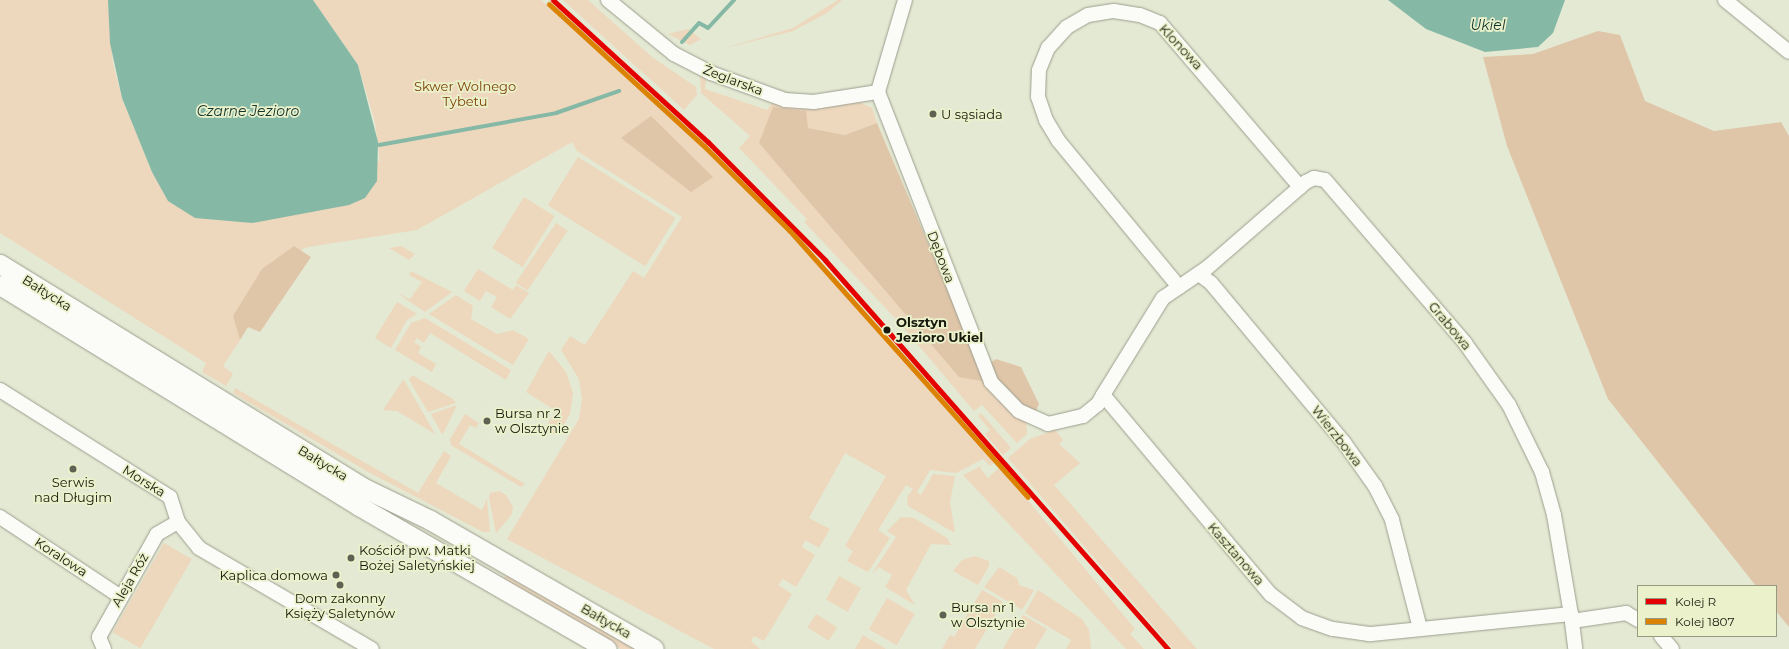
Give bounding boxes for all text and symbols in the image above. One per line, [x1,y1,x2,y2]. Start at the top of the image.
water label: Ukiel [1470,17,1506,33]
street label: Klonowa [1156,21,1206,73]
street label: Żeglarska [701,61,765,99]
park label: Skwer Wolnego Tybetu [414,79,516,110]
water label: Czarne Jezioro [197,103,299,119]
place label: U sąsiada [941,106,1003,122]
marker: U sąsiada [928,109,938,119]
street label: Dębowa [924,229,958,285]
street label: Bałtycka [19,272,75,314]
street label: Grabowa [1425,299,1475,353]
place label: Olsztyn Jezioro Ukiel [896,315,983,346]
marker: Olsztyn Jezioro Ukiel [880,323,894,337]
street label: Wierzbowa [1308,402,1366,470]
place label: Bursa nr 2 w Olsztynie [495,406,569,437]
marker: Bursa nr 2 w Olsztynie [482,416,492,426]
street label: Bałtycka [295,442,351,484]
street label: Morska [120,462,168,500]
marker: Serwis nad Długim [68,464,78,474]
place label: Serwis nad Długim [34,475,112,506]
street label: Kasztanowa [1205,519,1267,589]
street label: Koralowa [32,534,90,580]
place label: Kościół pw. Matki Bożej Saletyńskiej [359,543,475,574]
street label: Aleja Róż [108,550,152,610]
marker: Kościół pw. Matki Bożej Saletyńskiej [346,553,356,563]
place label: Kaplica domowa [220,567,328,583]
marker: Kaplica domowa [331,570,341,580]
marker: Dom zakonny Księży Saletynów [335,580,345,590]
legend [1637,585,1777,637]
place label: Dom zakonny Księży Saletynów [285,591,395,622]
text: Kolej R [1675,594,1716,609]
street label: Bałtycka [578,600,634,642]
place label: Bursa nr 1 w Olsztynie [951,600,1025,631]
marker: Bursa nr 1 w Olsztynie [938,610,948,620]
text: Kolej 1807 [1675,614,1735,629]

